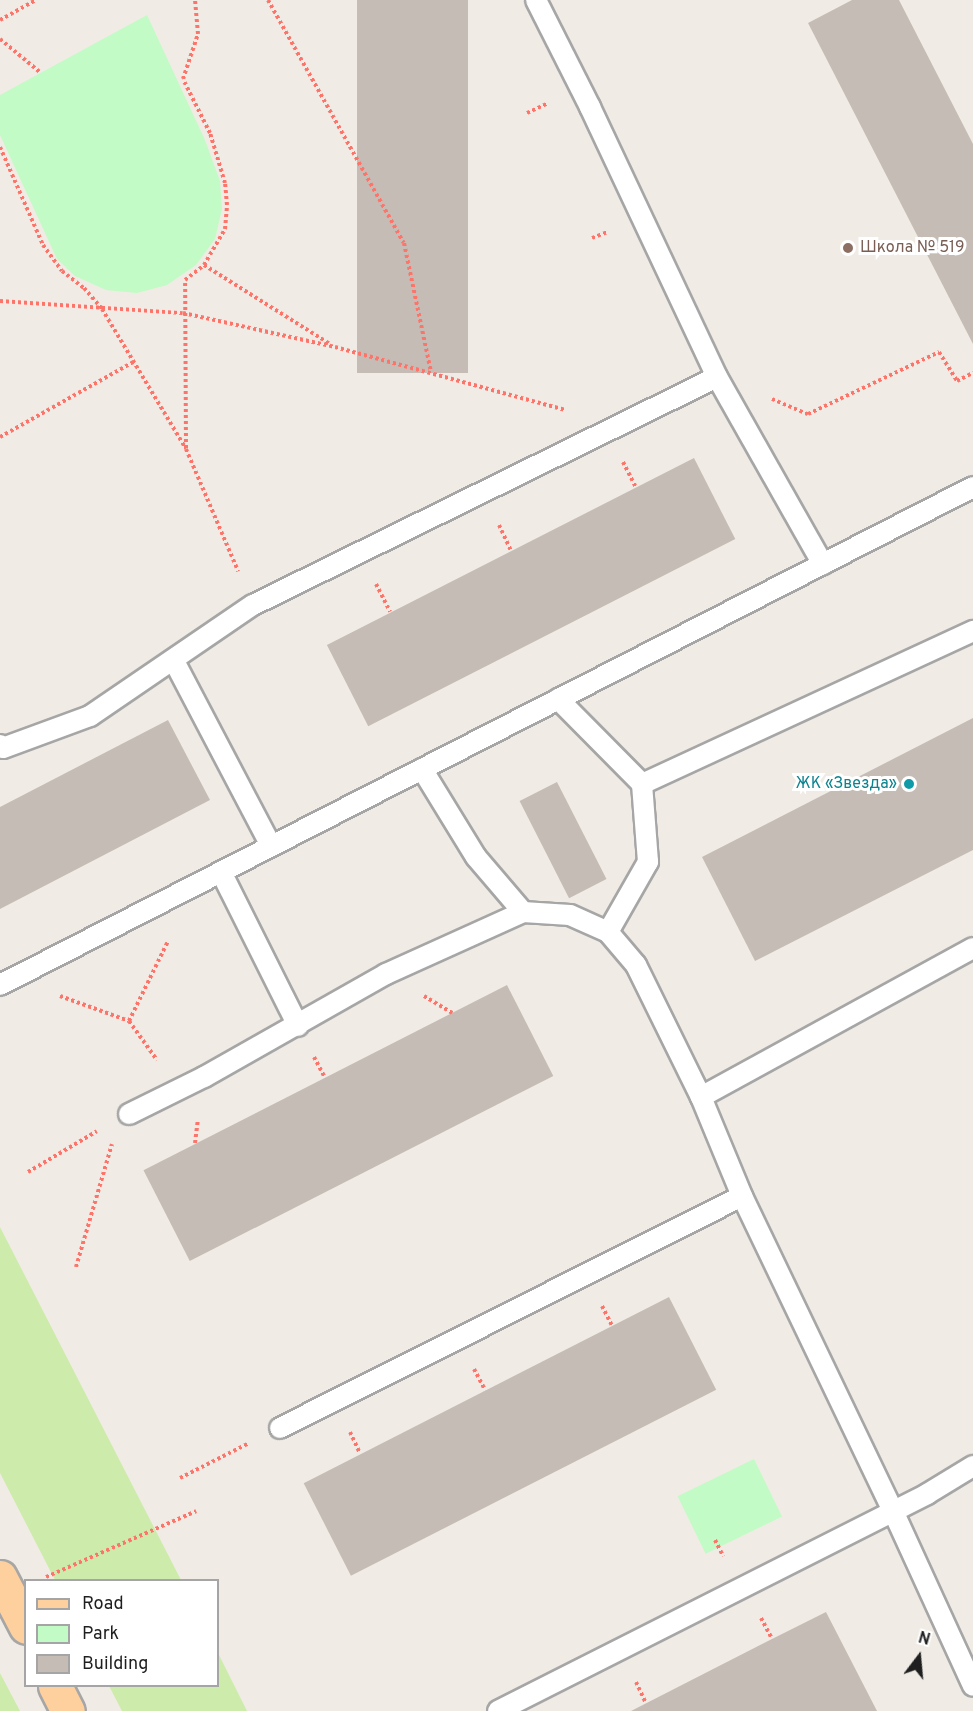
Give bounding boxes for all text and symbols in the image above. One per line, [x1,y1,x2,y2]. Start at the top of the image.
place label: Школа № 519 [860,238,965,258]
marker: Школа № 519 [841,241,855,255]
place label: ЖК «Звезда» [796,774,897,794]
marker: ЖК «Звезда» [902,777,916,791]
legend [24,1579,219,1687]
text: Road [82,1593,124,1616]
text: Park [82,1623,119,1646]
north arrow [889,1627,949,1687]
text: N [916,1628,932,1651]
text: Building [82,1653,148,1676]

